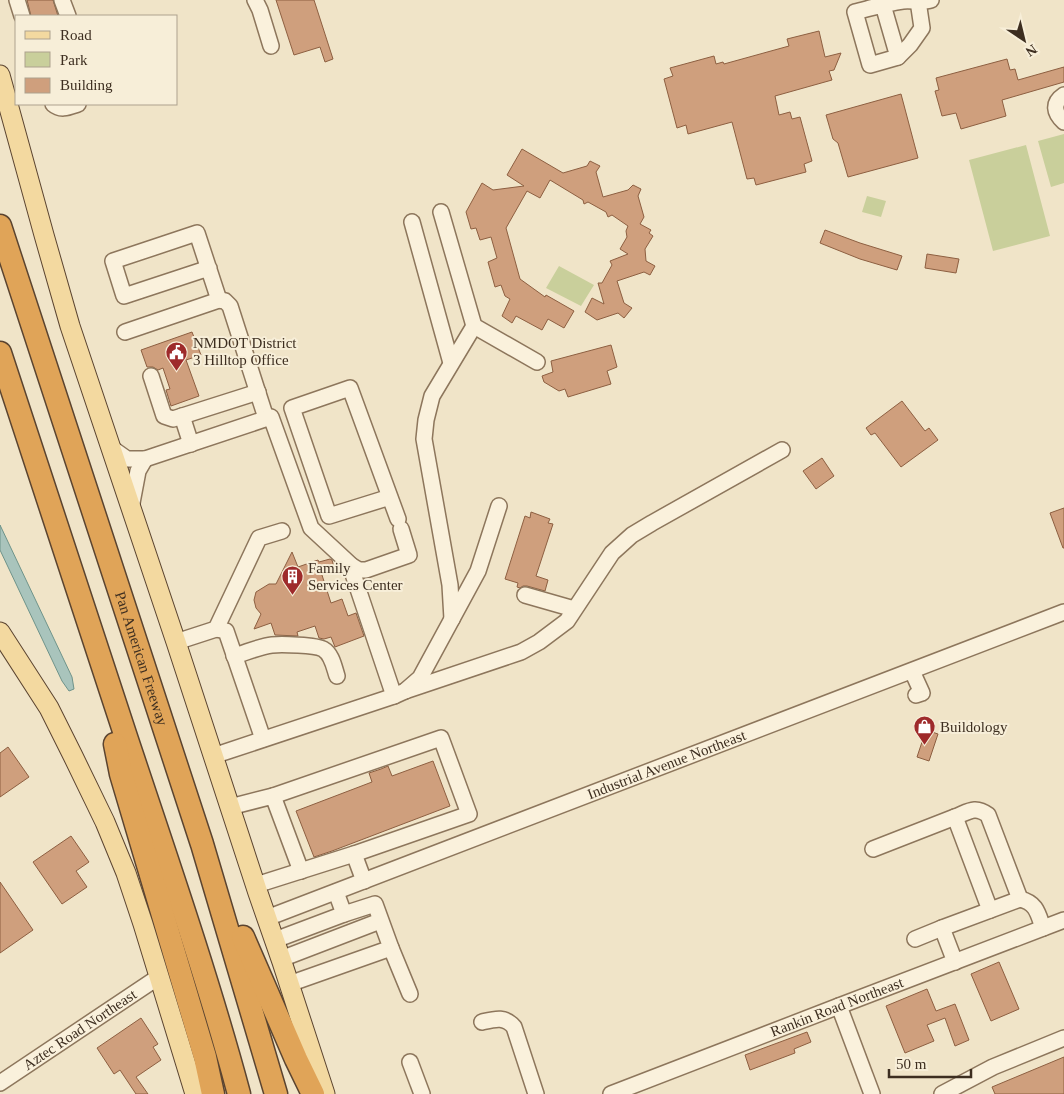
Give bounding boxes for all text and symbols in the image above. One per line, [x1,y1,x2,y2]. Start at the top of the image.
legend [15,15,178,105]
north arrow [999,15,1049,65]
text: Road [60,27,92,43]
text: N [1023,41,1040,59]
text: Park [60,52,88,68]
text: Building [60,77,113,93]
place label: NMDOT District 3 Hilltop Office [193,335,297,368]
public building icon: NMDOT District 3 Hilltop Office [165,340,189,371]
place label: Family Services Center [308,560,403,593]
building icon: Family Services Center [280,565,304,596]
street label: Pan American Freeway [112,589,171,728]
shop icon: Buildology [912,715,936,746]
place label: Buildology [940,719,1008,735]
street label: Industrial Avenue Northeast [585,727,749,802]
street label: Rankin Road Northeast [768,974,906,1040]
street label: Aztec Road Northeast [20,986,140,1073]
scale bar [889,1046,972,1078]
text: 50 m [896,1056,927,1072]

